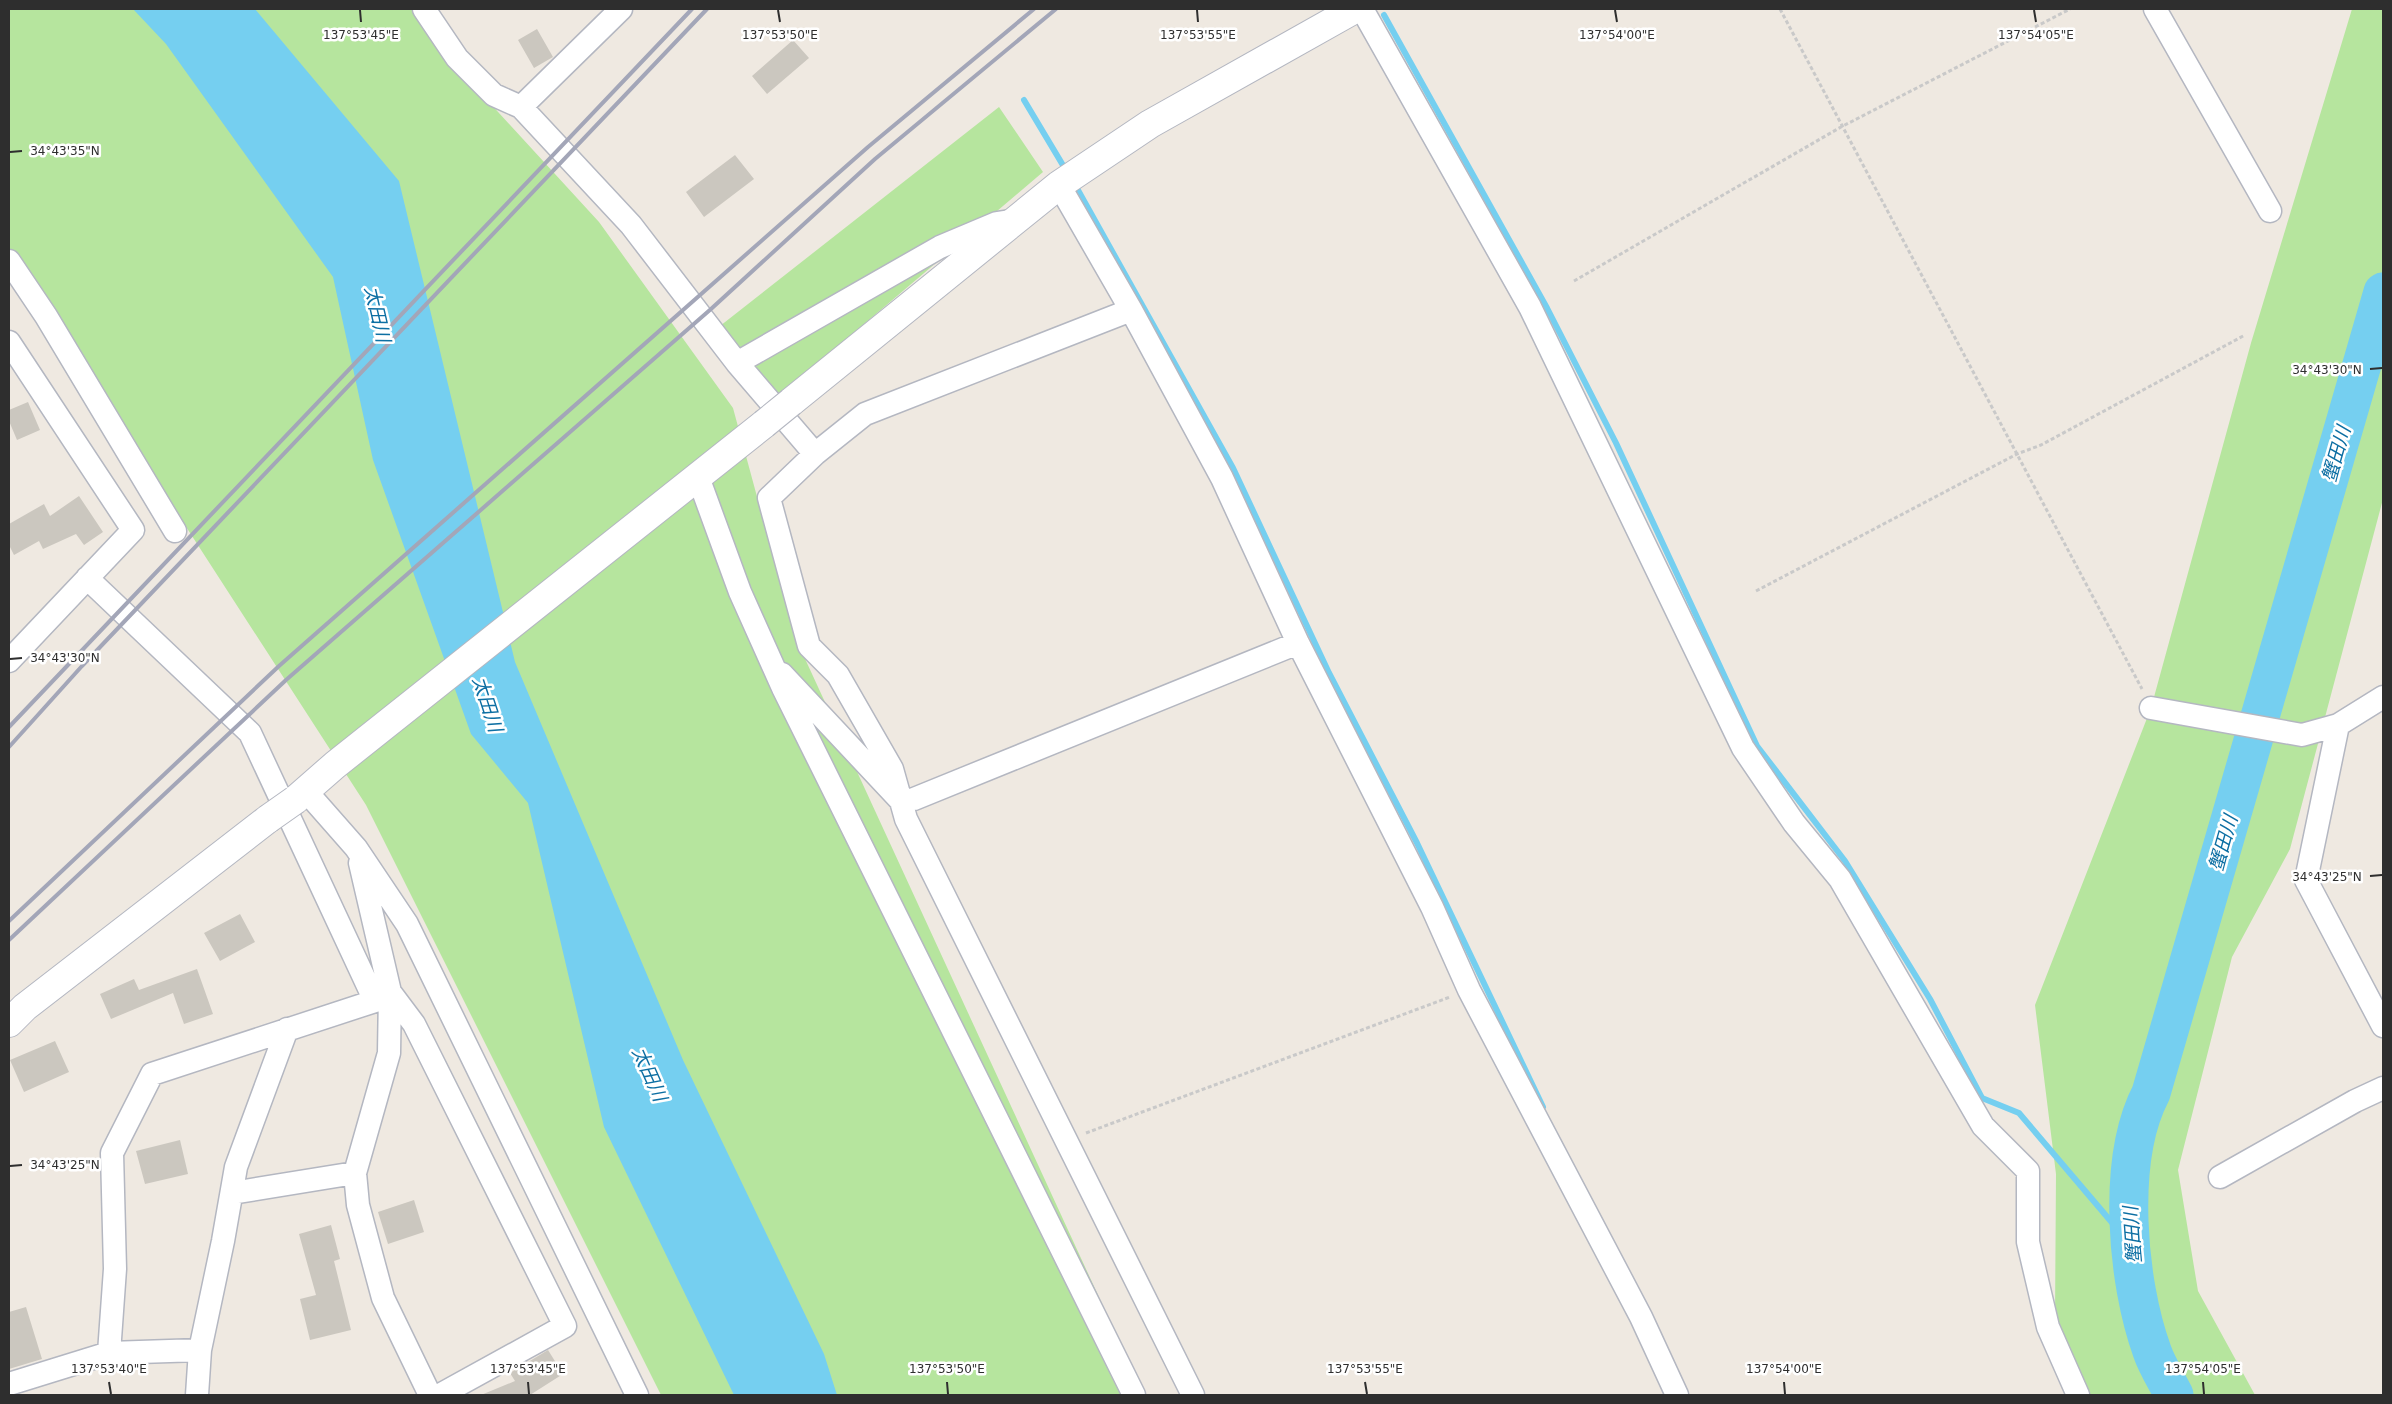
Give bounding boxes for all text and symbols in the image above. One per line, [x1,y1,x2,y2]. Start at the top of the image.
text: 137°53'45"E [323,28,399,42]
text: 137°53'50"E [742,28,818,42]
text: 137°53'55"E [1160,28,1236,42]
text: 137°54'00"E [1579,28,1655,42]
text: 137°54'05"E [1998,28,2074,42]
text: 34°43'35"N [30,144,100,158]
water label: 太田川 [361,284,396,346]
text: 34°43'30"N [2292,363,2362,377]
water label: 蟹田川 [2318,422,2355,484]
text: 34°43'30"N [30,651,100,665]
water label: 太田川 [469,673,508,736]
water label: 蟹田川 [2205,811,2242,873]
text: 34°43'25"N [2292,870,2362,884]
water label: 太田川 [628,1043,672,1106]
text: 34°43'25"N [30,1158,100,1172]
water label: 蟹田川 [2119,1204,2145,1264]
text: 137°53'40"E [71,1362,147,1376]
text: 137°53'45"E [490,1362,566,1376]
text: 137°53'50"E [909,1362,985,1376]
text: 137°53'55"E [1327,1362,1403,1376]
text: 137°54'00"E [1746,1362,1822,1376]
text: 137°54'05"E [2165,1362,2241,1376]

